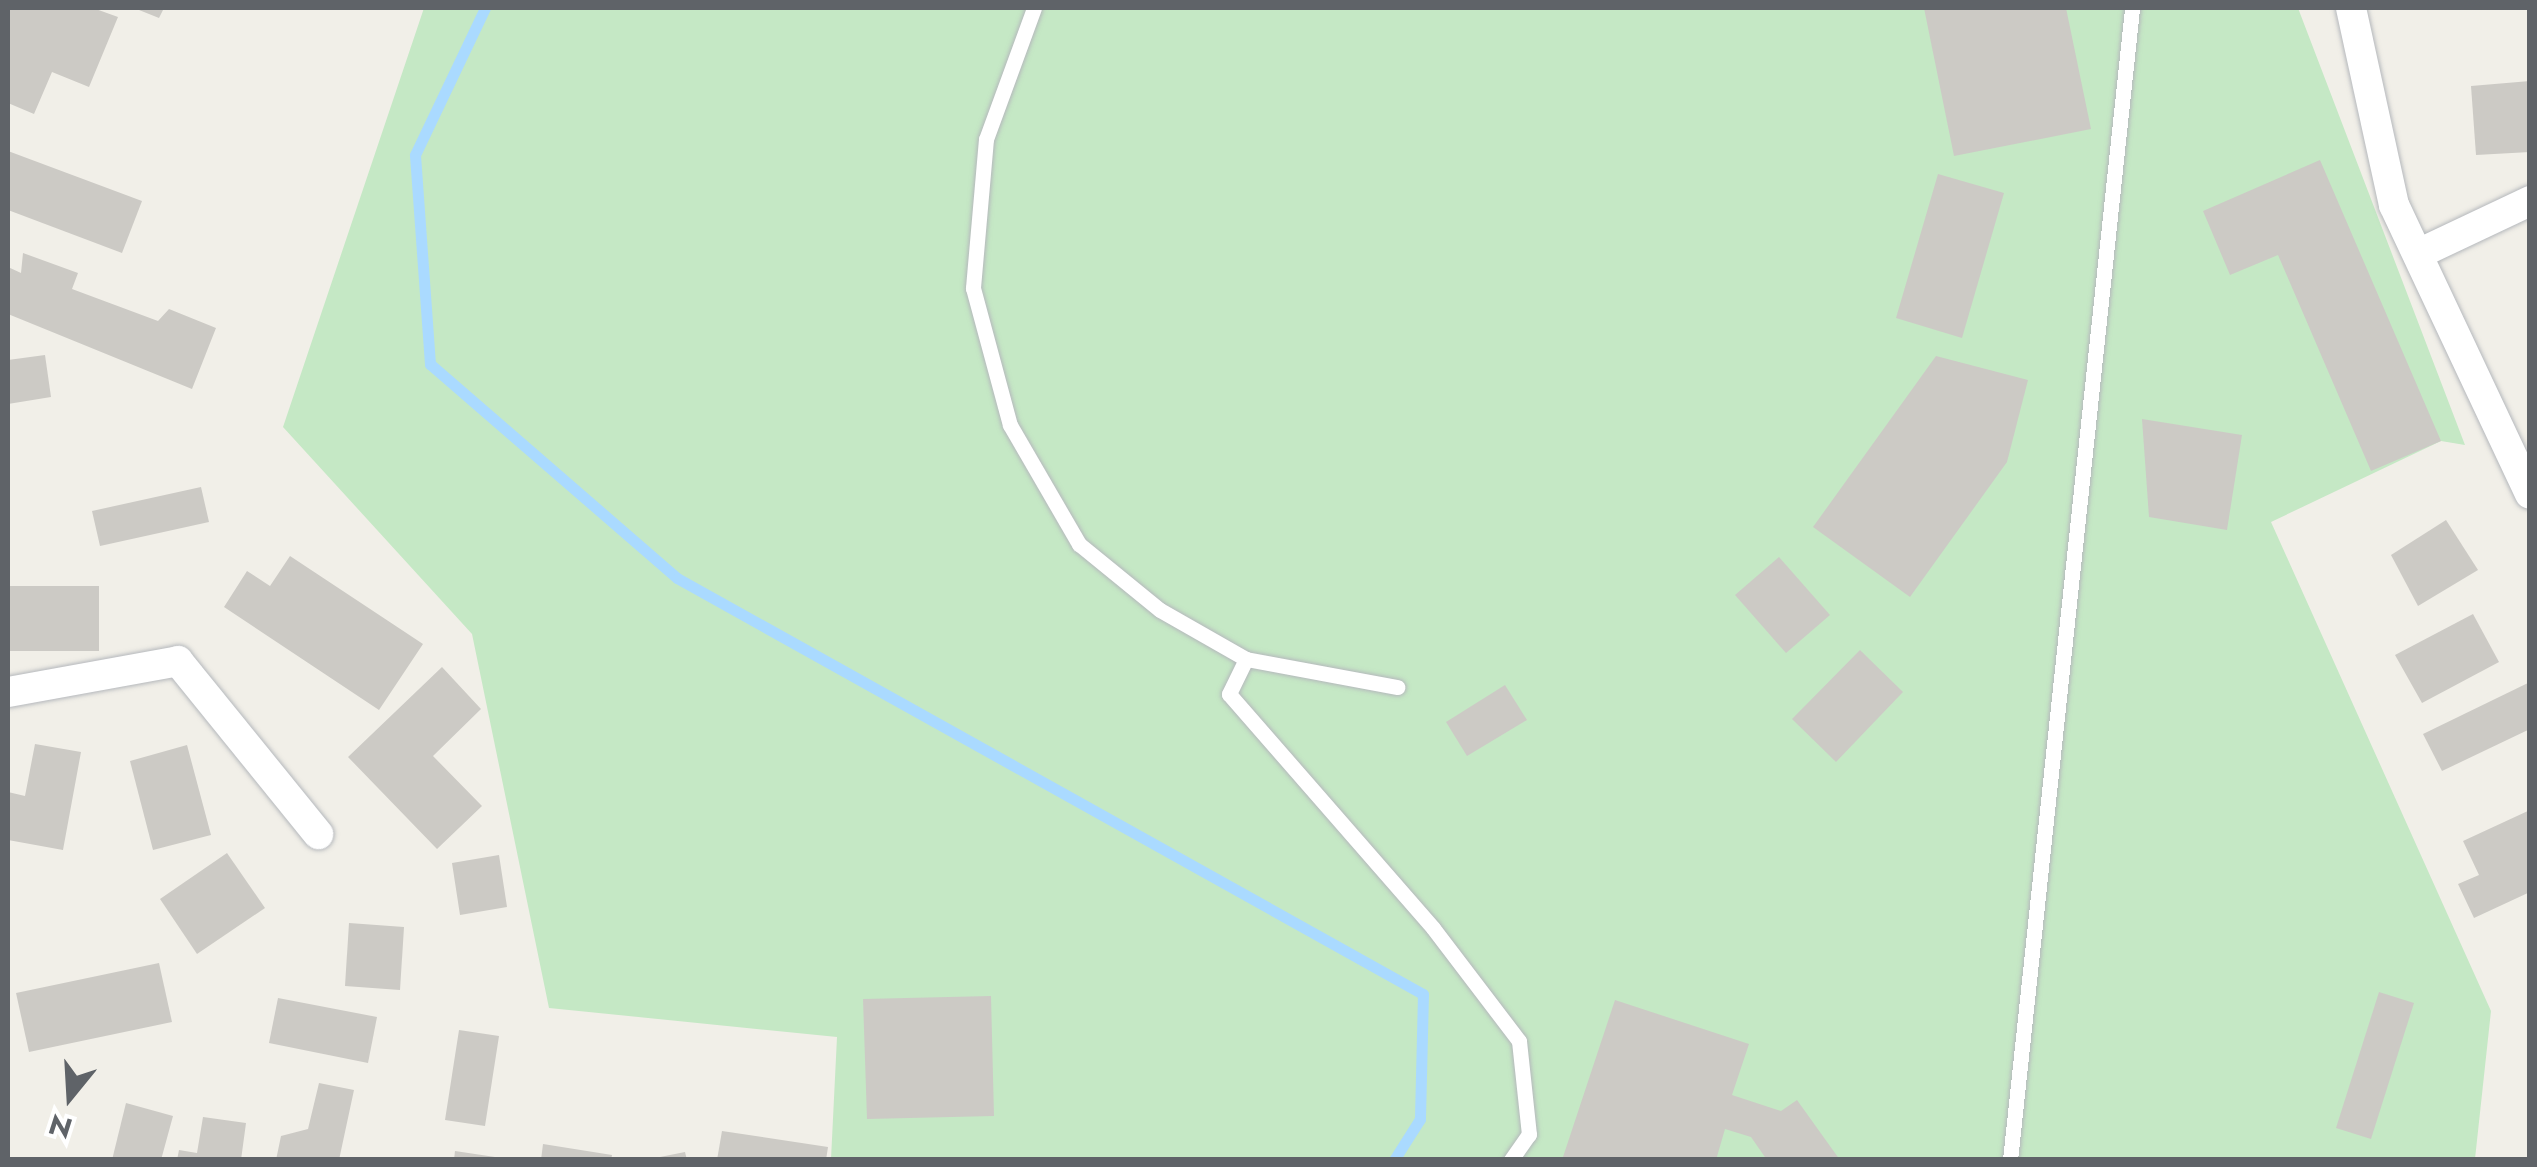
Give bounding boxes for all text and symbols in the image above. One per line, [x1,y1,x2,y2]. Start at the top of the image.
north arrow [20,1047,120,1147]
text: N [44,1103,77,1149]

